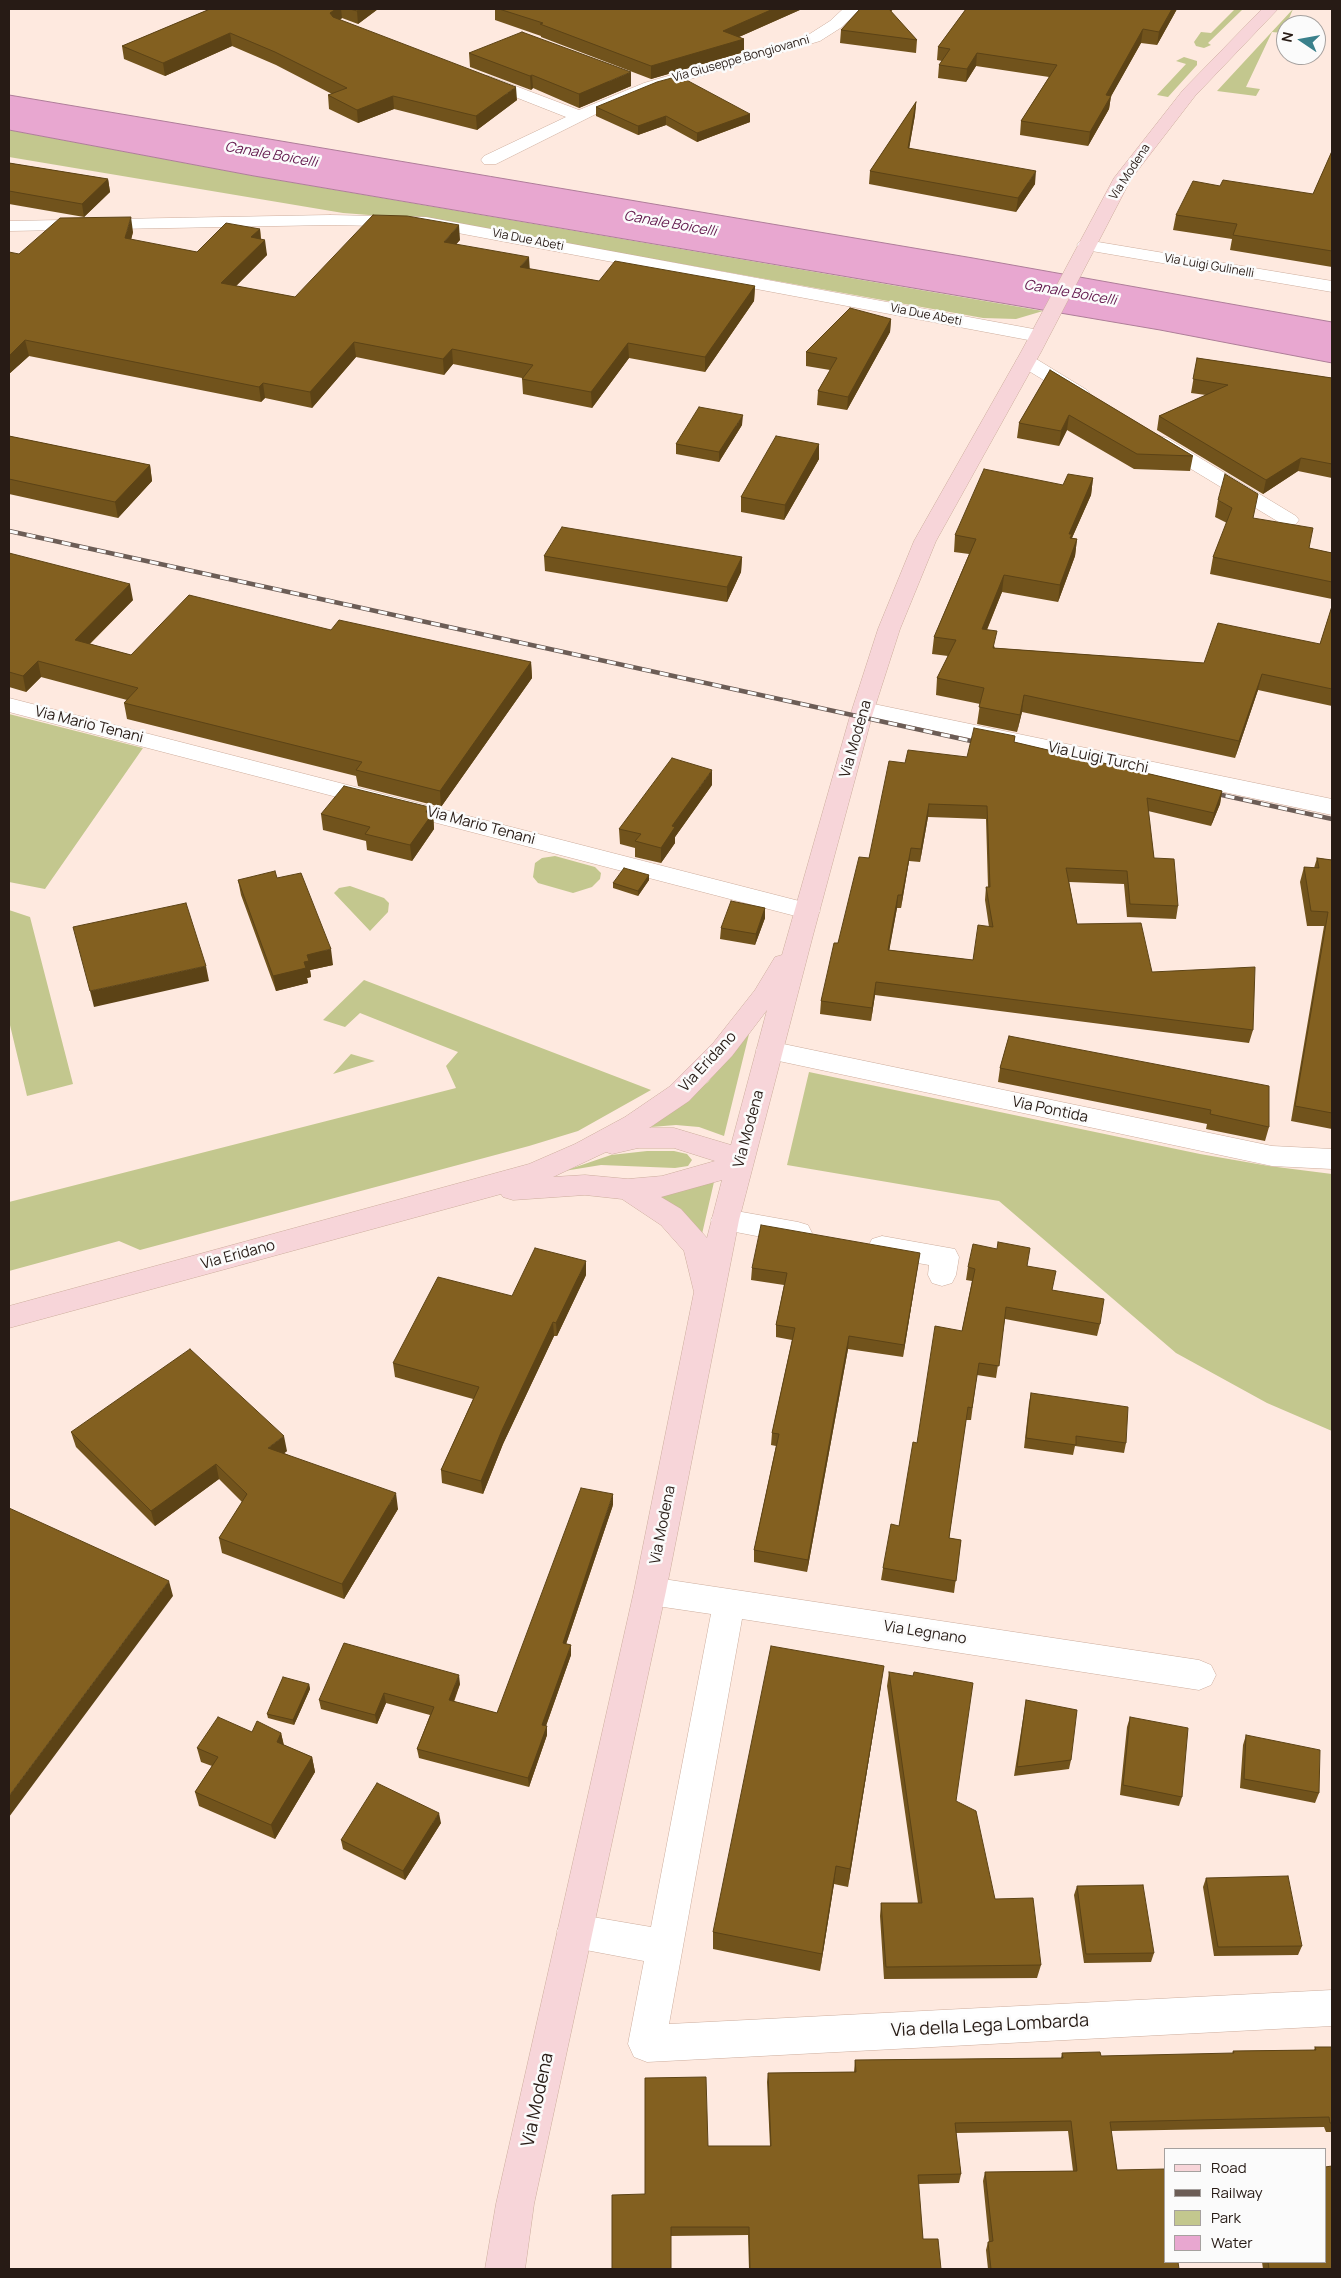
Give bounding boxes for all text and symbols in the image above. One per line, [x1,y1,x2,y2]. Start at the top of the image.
north arrow [1276,15,1326,65]
text: N [1276,30,1297,44]
street label: Via Giuseppe Bongiovanni [671,33,811,85]
water label: Canale Boicelli [223,139,319,171]
street label: Via Modena [1107,141,1153,203]
water label: Canale Boicelli [622,208,718,240]
street label: Via Due Abeti [491,226,565,254]
street label: Via Luigi Gulinelli [1163,251,1255,281]
water label: Canale Boicelli [1022,277,1118,309]
street label: Via Due Abeti [889,301,963,329]
street label: Via Modena [836,698,876,780]
street label: Via Mario Tenani [33,703,145,747]
street label: Via Luigi Turchi [1046,739,1150,777]
street label: Via Mario Tenani [425,803,537,849]
street label: Via Eridano [676,1028,740,1096]
street label: Via Modena [730,1088,768,1170]
street label: Via Pontida [1010,1093,1090,1127]
street label: Via Eridano [199,1236,277,1274]
street label: Via Modena [647,1484,679,1566]
street label: Via Legnano [882,1618,968,1648]
street label: Via della Lega Lombarda [890,2010,1090,2042]
street label: Via Modena [517,2051,559,2149]
legend [1164,2148,1326,2263]
text: Road [1211,2157,1247,2178]
text: Railway [1211,2182,1263,2203]
text: Park [1211,2207,1241,2228]
text: Water [1211,2232,1253,2253]

